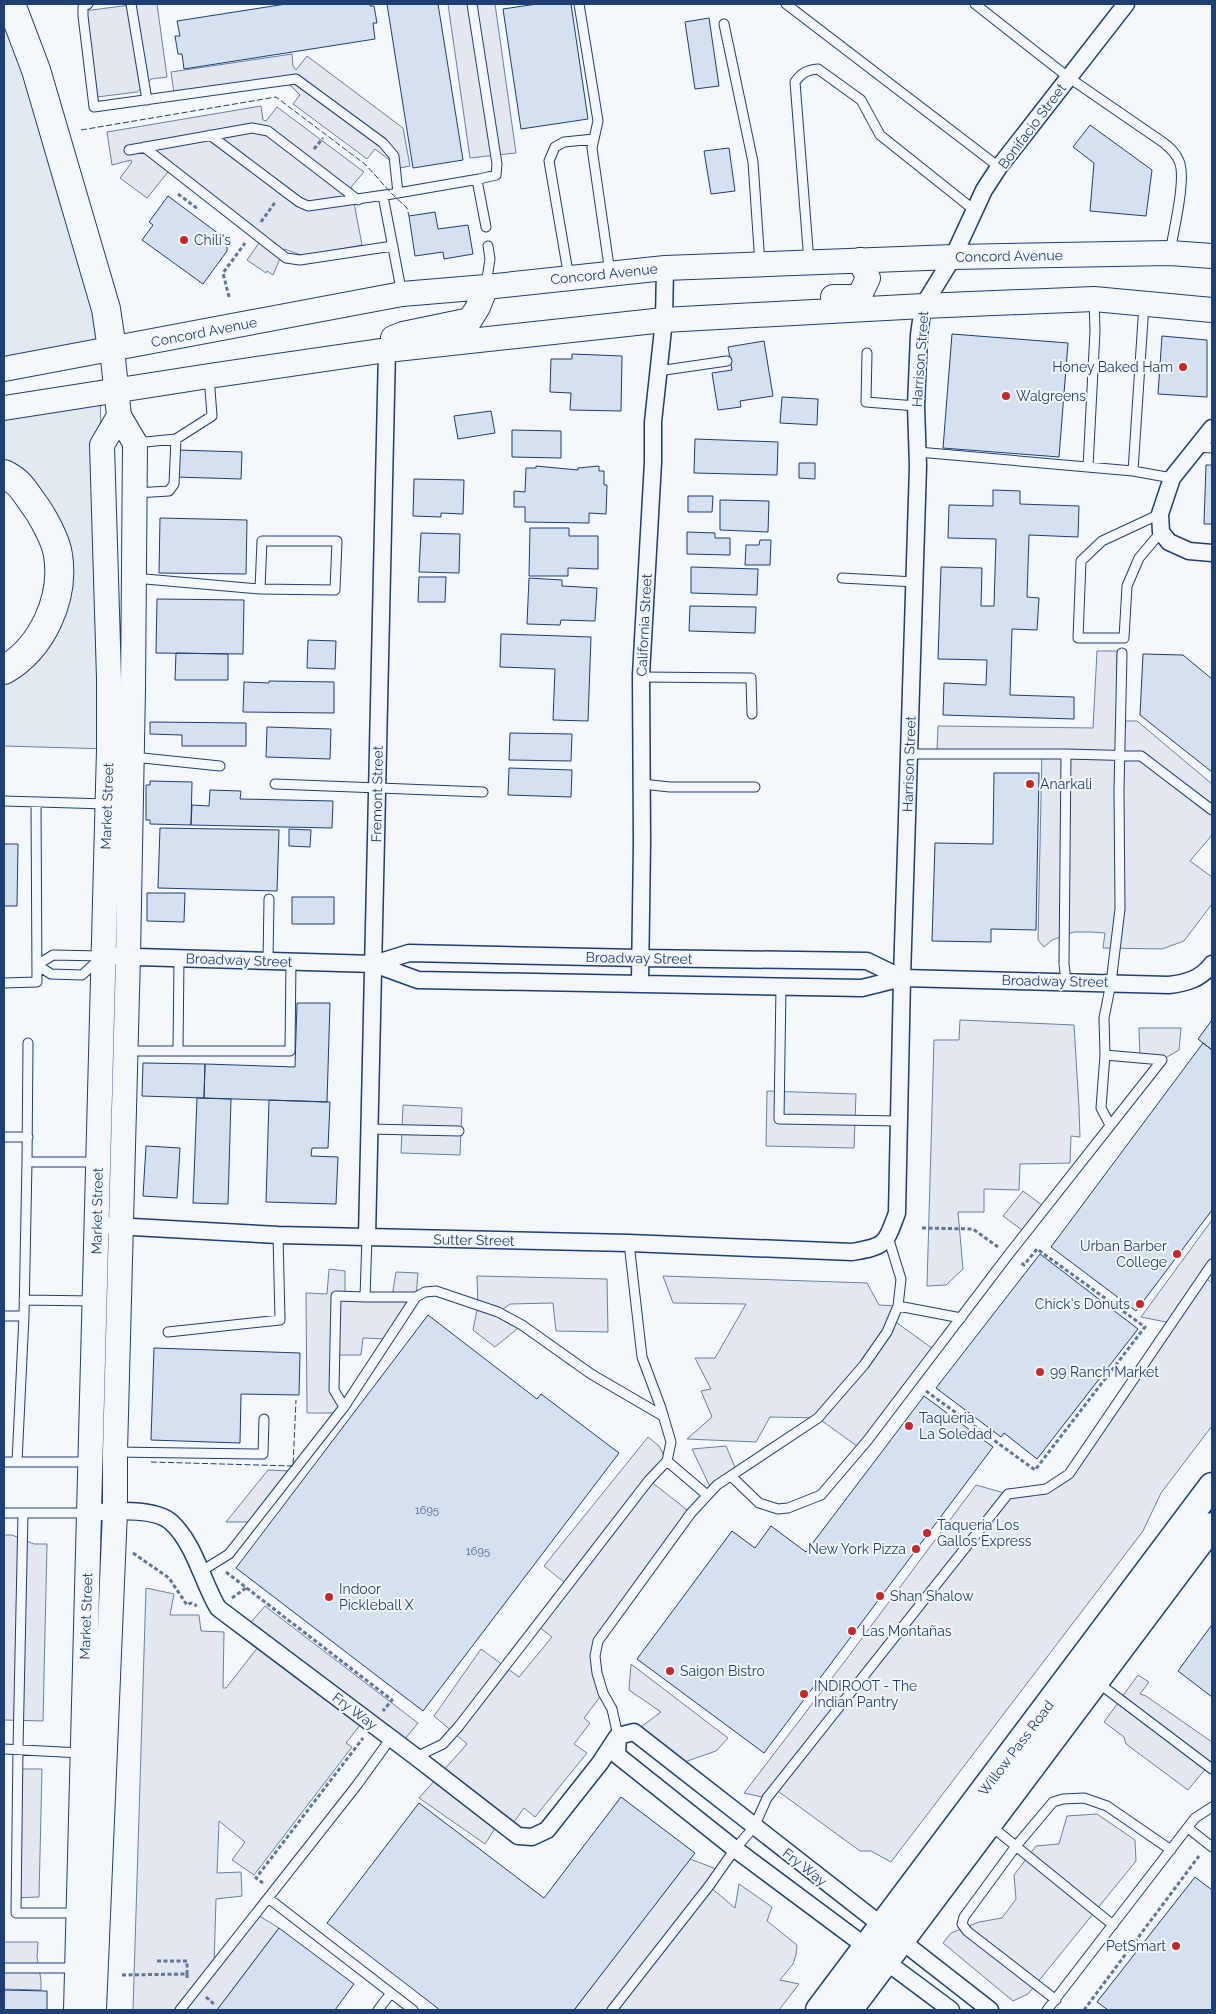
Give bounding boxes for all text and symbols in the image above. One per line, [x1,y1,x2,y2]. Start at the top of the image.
street label: Bonifacio Street [995,80,1069,172]
place label: Chili's [194,232,231,248]
marker: Chili's [178,234,190,246]
street label: Concord Avenue [955,247,1063,265]
street label: Concord Avenue [550,260,658,288]
street label: Harrison Street [909,310,931,408]
street label: Concord Avenue [150,314,258,350]
place label: Honey Baked Ham [1052,359,1173,375]
marker: Honey Baked Ham [1177,361,1189,373]
place label: Walgreens [1016,388,1086,404]
marker: Walgreens [1000,390,1012,402]
street label: California Street [633,573,655,677]
street label: Harrison Street [899,715,919,812]
street label: Fremont Street [368,745,386,843]
street label: Market Street [97,762,117,850]
place label: Anarkali [1040,776,1092,792]
marker: Anarkali [1024,778,1036,790]
street label: Broadway Street [585,949,693,967]
street label: Broadway Street [185,950,293,970]
street label: Broadway Street [1001,972,1109,990]
street label: Market Street [88,1167,106,1255]
street label: Sutter Street [433,1231,515,1249]
place label: Urban Barber College [1080,1238,1167,1270]
marker: Urban Barber College [1171,1248,1183,1260]
place label: Chick's Donuts [1035,1296,1130,1312]
marker: Chick's Donuts [1134,1298,1146,1310]
place label: 99 Ranch Market [1050,1364,1159,1380]
marker: 99 Ranch Market [1034,1366,1046,1378]
place label: Taqueria La Soledad [919,1410,992,1442]
marker: Taqueria La Soledad [903,1420,915,1432]
house number: 1695 [415,1504,439,1517]
place label: Taqueria Los Gallos Express [937,1517,1032,1549]
marker: Taqueria Los Gallos Express [921,1527,933,1539]
place label: New York Pizza [808,1541,906,1557]
marker: New York Pizza [910,1543,922,1555]
house number: 1695 [466,1545,490,1558]
street label: Market Street [76,1572,96,1660]
place label: Indoor Pickleball X [339,1581,414,1613]
place label: Shan Shalow [890,1588,974,1604]
marker: Shan Shalow [874,1590,886,1602]
marker: Indoor Pickleball X [323,1591,335,1603]
place label: Las Montañas [862,1623,952,1639]
marker: Las Montañas [846,1625,858,1637]
place label: Saigon Bistro [680,1663,765,1679]
marker: Saigon Bistro [664,1665,676,1677]
place label: INDIROOT - The Indian Pantry [814,1678,917,1710]
marker: INDIROOT - The Indian Pantry [798,1688,810,1700]
street label: Fry Way [329,1689,381,1733]
street label: Willow Pass Road [975,1697,1057,1799]
street label: Fry Way [780,1845,831,1890]
place label: PetSmart [1106,1938,1166,1954]
marker: PetSmart [1170,1940,1182,1952]

